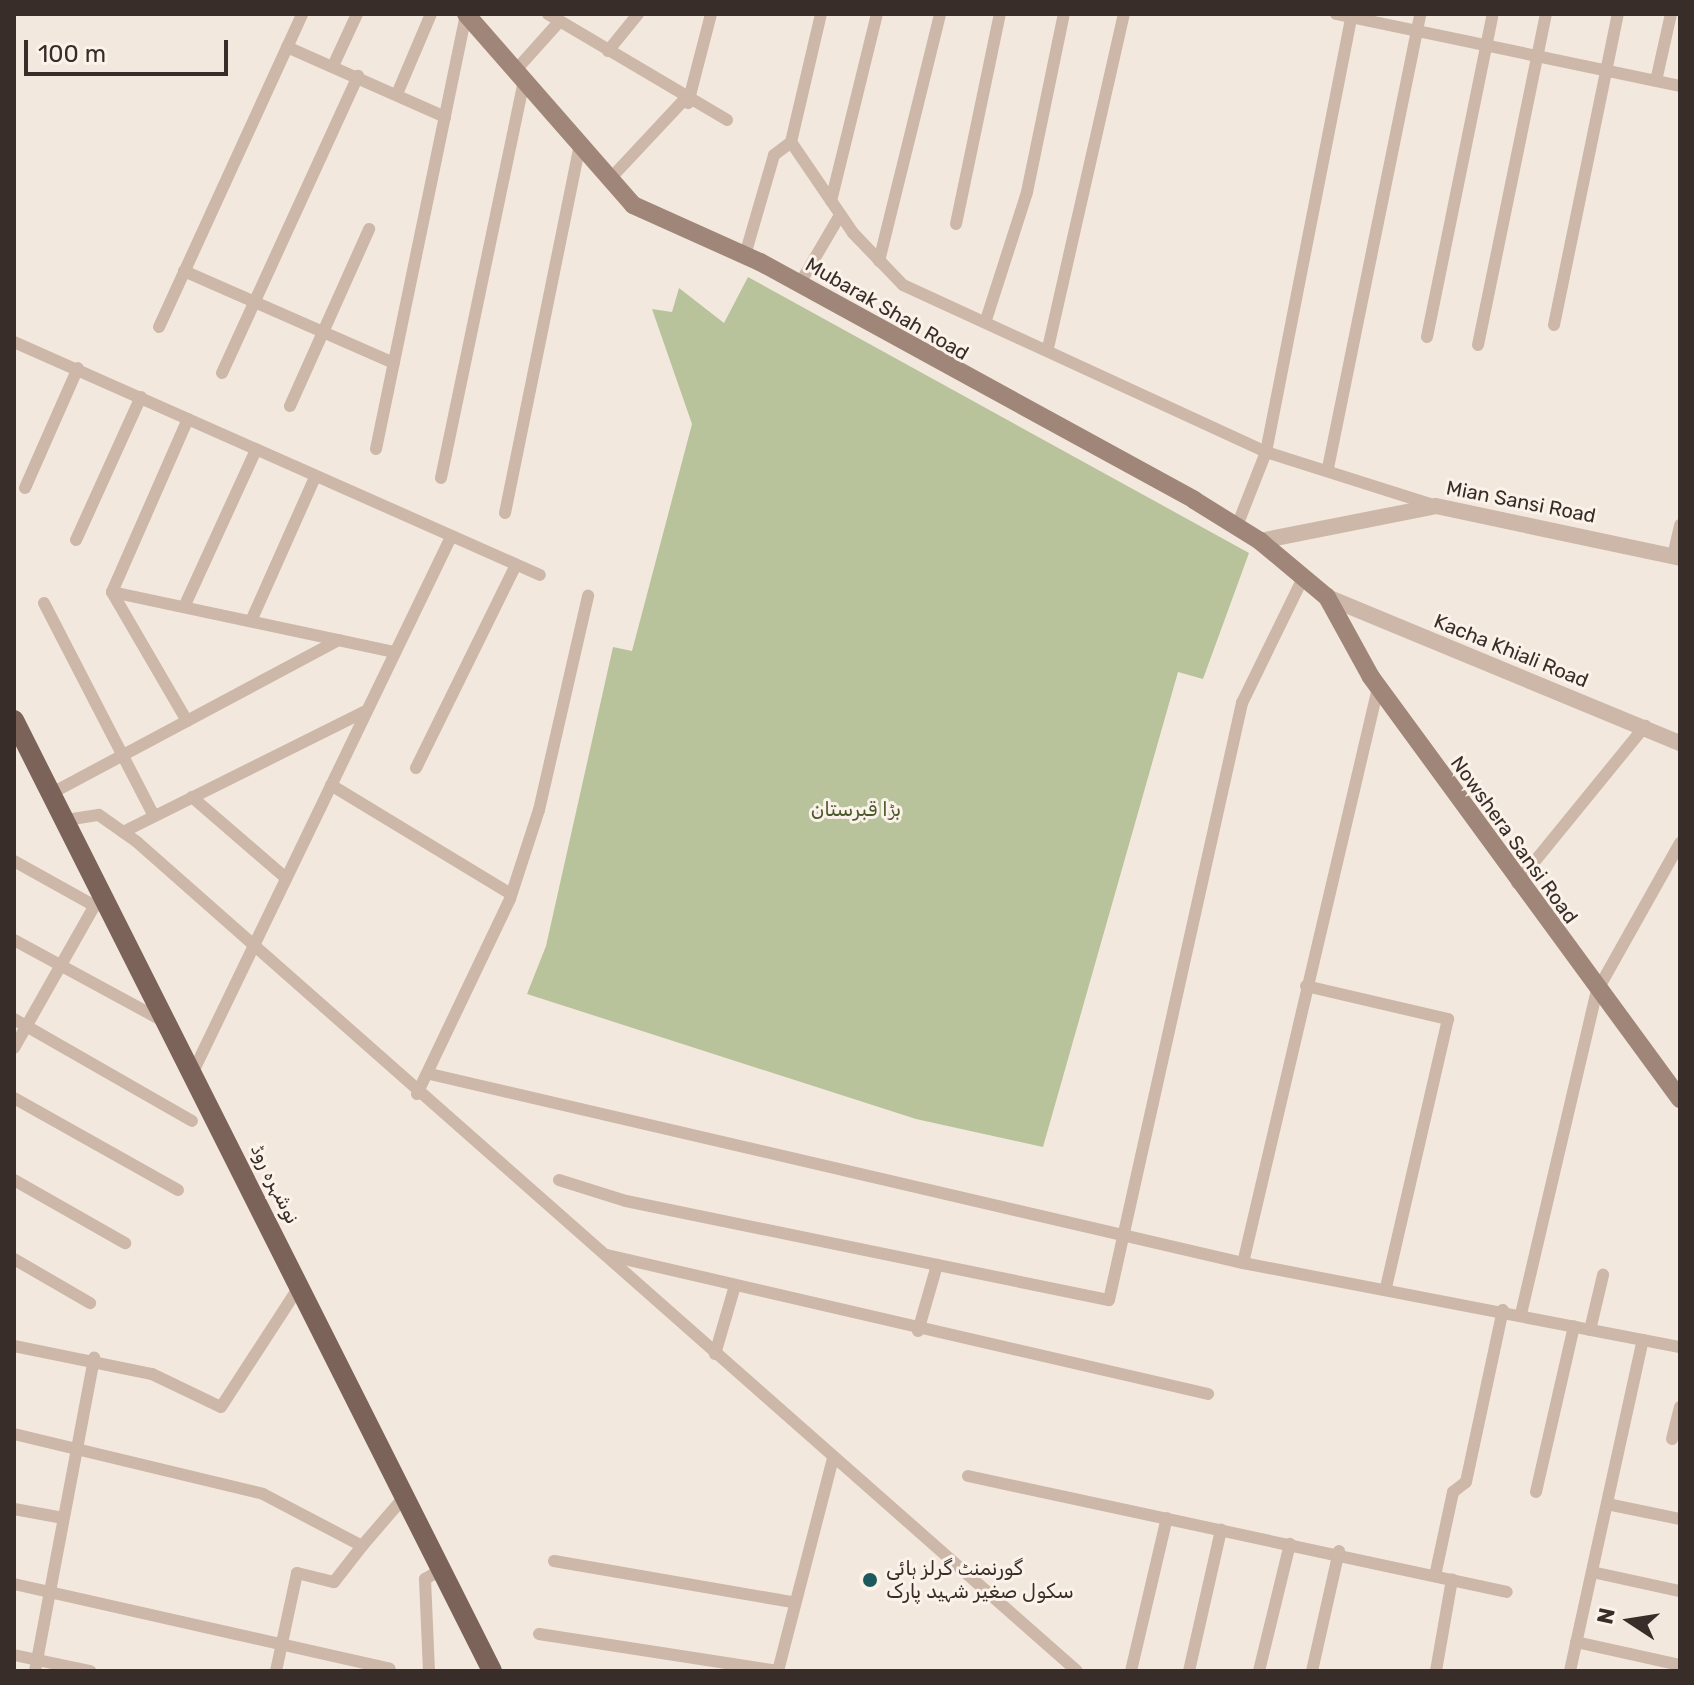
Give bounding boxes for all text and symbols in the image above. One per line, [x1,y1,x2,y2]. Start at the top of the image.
scale bar [28,24,232,74]
text: 100 m [38,40,106,68]
street label: Mubarak Shah Road [801,252,973,366]
street label: Mian Sansi Road [1444,476,1598,528]
street label: Kacha Khiali Road [1430,609,1592,693]
street label: Nowshera Sansi Road [1445,752,1583,928]
park label: بڑا قبرستان [811,797,901,821]
street label: نوشہرہ روڈ [245,1140,305,1228]
place label: گورنمنٹ گرلز ہائی سکول صغیر شہید پارک [886,1556,1074,1603]
marker: گورنمنٹ گرلز ہائی سکول صغیر شہید پارک [861,1571,879,1589]
north arrow [1590,1581,1670,1661]
text: N [1591,1605,1621,1626]

